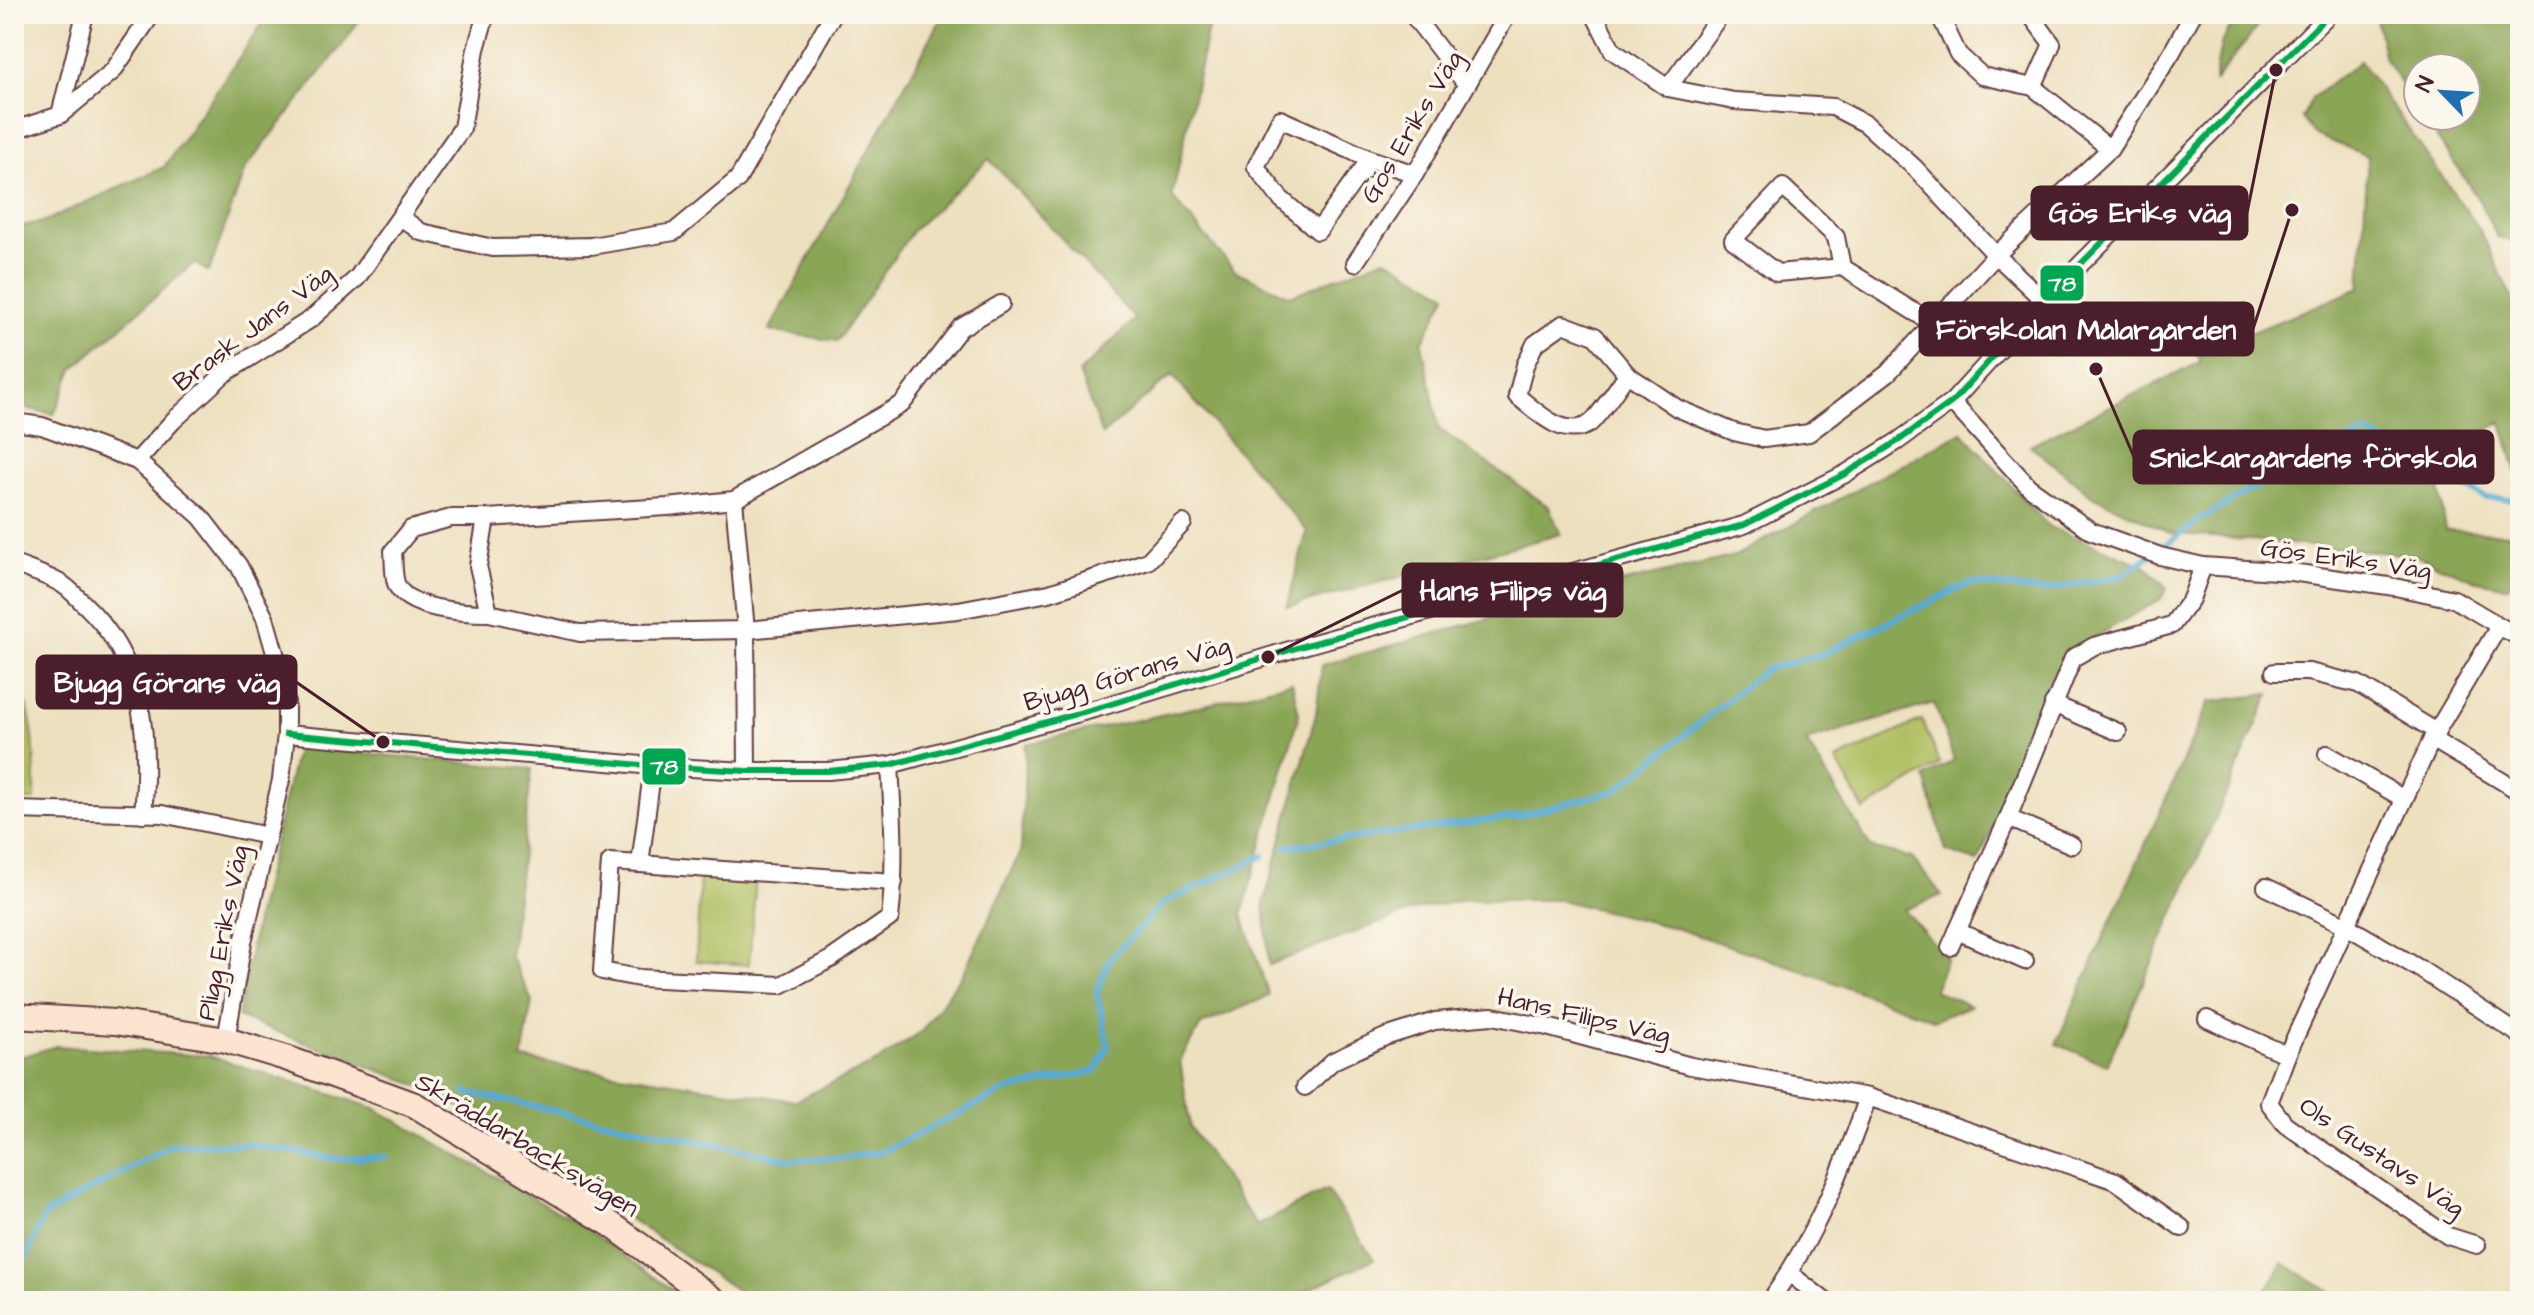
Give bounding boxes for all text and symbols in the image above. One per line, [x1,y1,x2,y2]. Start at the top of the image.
street label: Gös Eriks Väg [1352,44,1473,211]
north arrow [2402,52,2482,132]
text: N [2408,71,2442,97]
callout: Gös Eriks väg [2032,187,2247,239]
text: Gös Eriks väg [2049,194,2232,235]
street label: Brask Jans Väg [166,256,342,402]
line badge: 78 [2039,264,2085,302]
text: 78 [2047,269,2077,300]
callout: Förskolan Målargården [1920,303,2253,355]
text: Förskolan Målargården [1936,311,2236,352]
callout: Snickargårdens förskola [2134,431,2493,483]
text: Snickargårdens förskola [2148,439,2477,480]
street label: Gös Eriks Väg [2258,529,2434,591]
callout: Hans Filips väg [1403,564,1622,616]
text: Hans Filips väg [1420,572,1607,613]
street label: Bjugg Görans Väg [1020,627,1235,723]
callout: Bjugg Görans väg [37,656,296,708]
text: Bjugg Görans väg [54,664,281,705]
line badge: 78 [641,747,687,786]
text: 78 [649,752,679,783]
street label: Pligg Eriks Väg [188,842,260,1024]
street label: Hans Filips Väg [1494,979,1674,1055]
street label: Skräddarbacksvägen [407,1064,646,1228]
street label: Ols Gustavs Väg [2291,1088,2472,1227]

